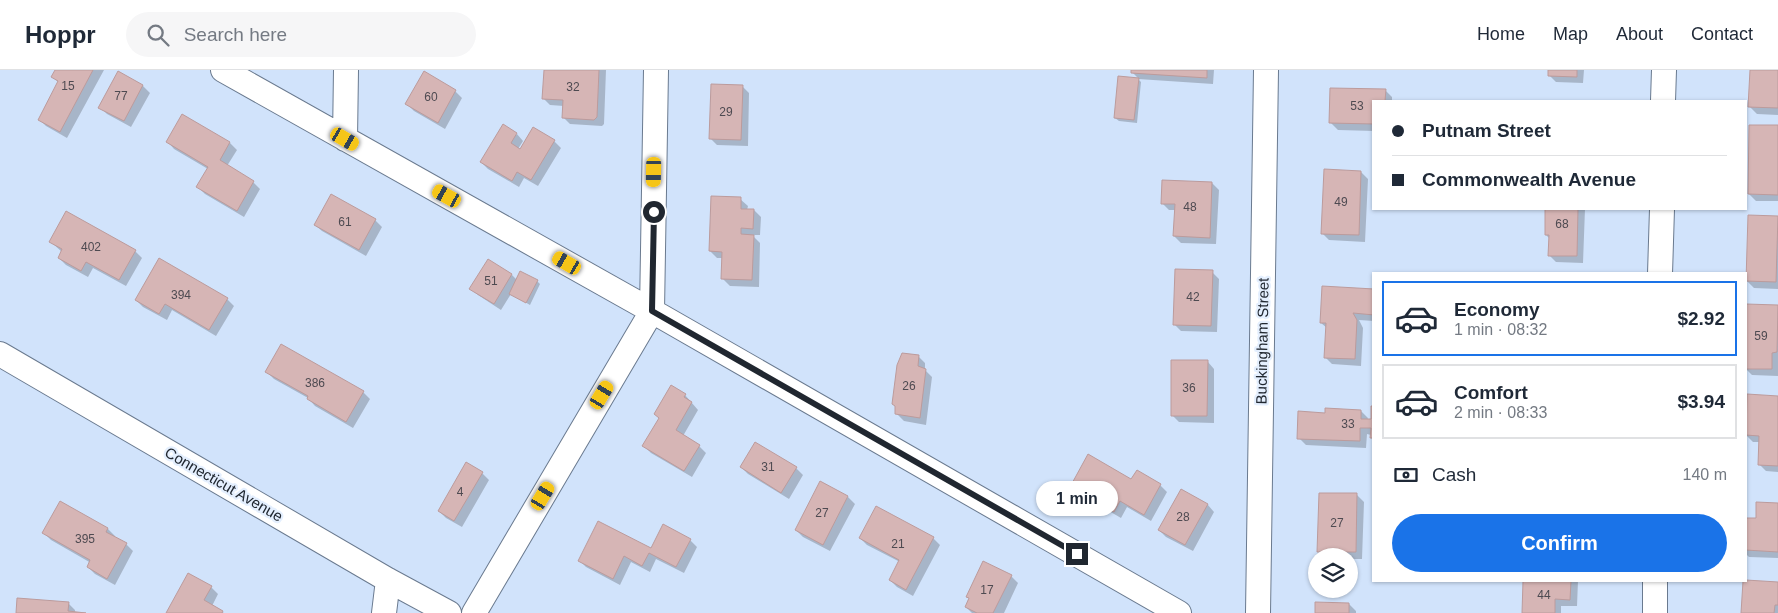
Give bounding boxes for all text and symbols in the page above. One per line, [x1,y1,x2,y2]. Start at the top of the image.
search box [126,12,476,57]
text: Hoppr [25,21,96,48]
icon: search [144,21,172,49]
text: Search here [184,24,287,45]
text: Home [1477,24,1525,44]
text: Map [1553,24,1588,44]
text: About [1616,24,1663,44]
text: Contact [1691,24,1753,44]
house number: 15 [61,79,75,93]
house number: 32 [566,80,580,94]
house number: 77 [114,89,128,103]
house number: 60 [424,90,438,104]
house number: 53 [1350,99,1364,113]
house number: 29 [719,105,733,119]
text: Putnam Street [1422,120,1551,141]
car [328,125,361,153]
car [646,157,661,187]
text: Commonwealth Avenue [1422,169,1636,190]
car [430,182,463,210]
house number: 49 [1334,195,1348,209]
house number: 48 [1183,200,1197,214]
route start [643,201,665,223]
house number: 61 [338,215,352,229]
house number: 68 [1555,217,1569,231]
house number: 402 [81,240,101,254]
car [550,249,583,277]
house number: 51 [484,274,498,288]
street label: Buckingham Street [1252,277,1272,405]
house number: 394 [171,288,191,302]
house number: 42 [1186,290,1200,304]
icon: car [1394,296,1439,341]
text: Economy [1454,299,1540,320]
text: $2.92 [1677,308,1725,329]
text: 1 min · 08:32 [1454,321,1547,338]
house number: 59 [1754,329,1768,343]
house number: 386 [305,376,325,390]
car [587,378,616,412]
house number: 26 [902,379,916,393]
icon: car [1394,379,1439,424]
house number: 36 [1182,381,1196,395]
text: Comfort [1454,382,1528,403]
text: $3.94 [1677,391,1725,412]
text: 2 min · 08:33 [1454,404,1547,421]
house number: 33 [1341,417,1355,431]
street label: Connecticut Avenue [162,443,286,525]
house number: 31 [761,460,775,474]
icon: cash [1392,461,1420,489]
text: Cash [1432,464,1476,485]
text: 140 m [1683,466,1727,483]
car [528,479,557,513]
callout: 1 min [1036,482,1118,516]
house number: 4 [457,485,464,499]
text: 1 min [1056,490,1098,507]
house number: 27 [815,506,829,520]
house number: 28 [1176,510,1190,524]
button: Confirm [1392,514,1727,572]
house number: 27 [1330,516,1344,530]
house number: 395 [75,532,95,546]
house number: 21 [891,537,905,551]
route end [1066,543,1088,565]
map controls [1308,548,1358,598]
button: layers [1308,548,1358,598]
house number: 17 [980,583,994,597]
house number: 44 [1537,588,1551,602]

